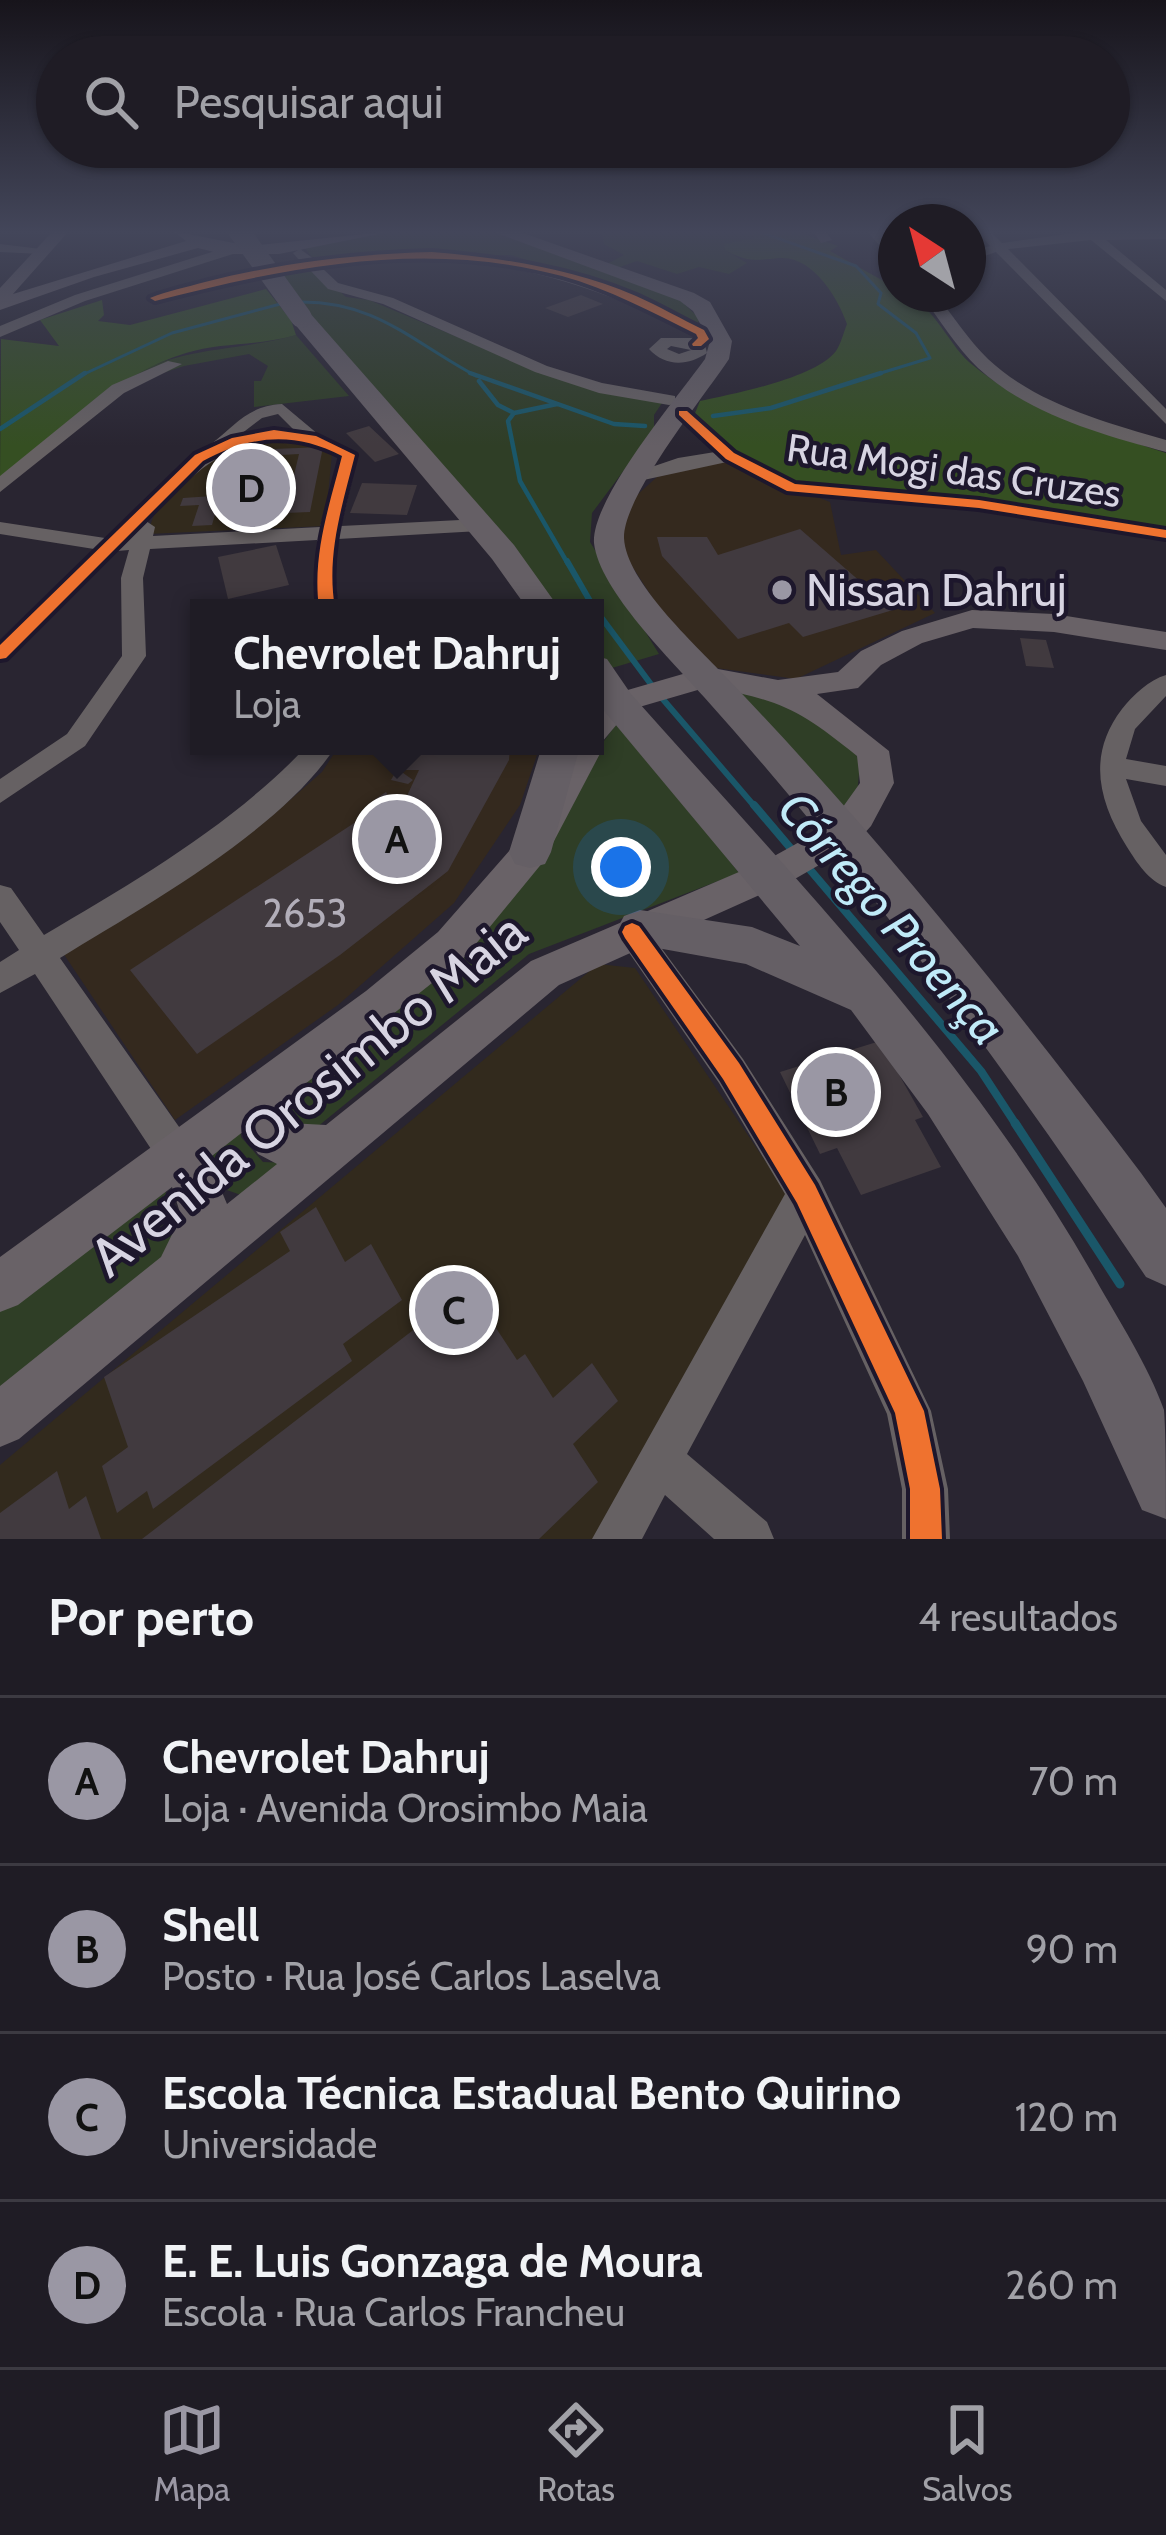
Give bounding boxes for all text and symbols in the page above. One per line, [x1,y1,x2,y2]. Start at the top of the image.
search box [36,36,1130,168]
icon: search [78,69,144,135]
text: Pesquisar aqui [174,75,443,129]
north arrow [878,204,986,312]
street label: Rua Mogi das Cruzes [784,423,1124,517]
pin: D [212,443,290,533]
place label: Nissan Dahruj [806,563,1067,617]
marker: Nissan Dahruj [769,577,795,603]
popup [190,599,604,755]
text: Chevrolet Dahruj [233,626,561,680]
text: Loja [233,680,301,728]
water label: Córrego Proença [766,780,1018,1056]
pin: A [358,794,436,884]
your location [591,837,651,897]
house number: 2653 [263,889,347,937]
street label: Avenida Orosimbo Maia [77,898,539,1290]
pin: B [797,1047,875,1137]
pin: C [415,1265,493,1355]
text: Por perto [48,1586,254,1648]
text: 4 resultados [918,1593,1118,1641]
text: Chevrolet Dahruj [162,1730,490,1784]
text: A [75,1757,99,1805]
text: 70 m [1029,1757,1118,1805]
text: Loja · Avenida Orosimbo Maia [162,1784,648,1832]
text: Shell [162,1898,259,1952]
text: B [75,1925,99,1973]
text: 90 m [1026,1925,1118,1973]
text: Posto · Rua José Carlos Laselva [162,1952,661,2000]
text: Escola Técnica Estadual Bento Quirino [162,2066,901,2120]
text: C [75,2093,99,2141]
text: 120 m [1015,2093,1118,2141]
text: Universidade [162,2120,377,2168]
text: E. E. Luis Gonzaga de Moura [162,2234,703,2288]
text: D [73,2261,101,2309]
text: 260 m [1005,2261,1118,2309]
text: Escola · Rua Carlos Francheu [162,2288,625,2336]
tab: Mapa [154,2397,230,2509]
tab: Rotas [537,2397,615,2509]
tab: Salvos [922,2397,1012,2509]

